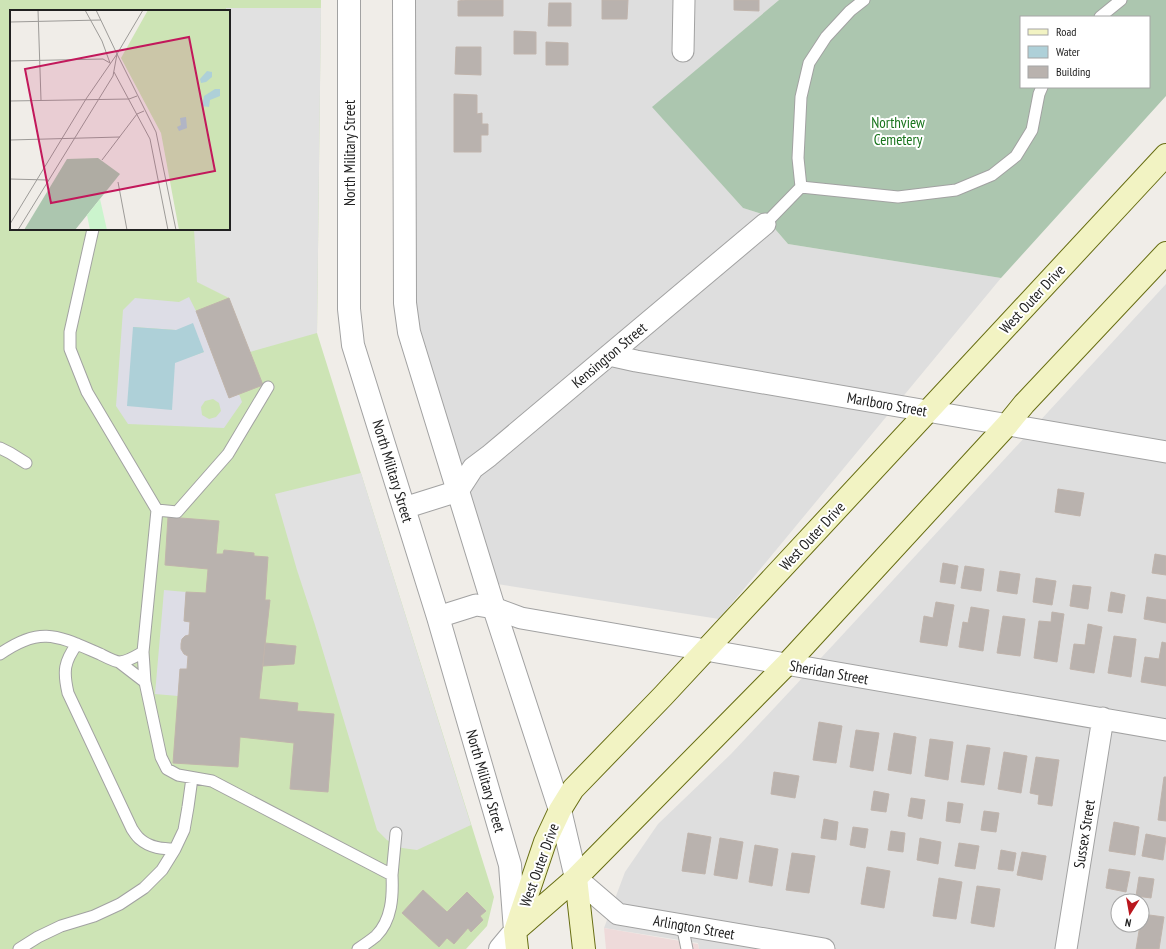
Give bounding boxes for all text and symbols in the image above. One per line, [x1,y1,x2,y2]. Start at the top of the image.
inset map [10,10,230,230]
legend [1020,16,1150,88]
text: Road [1056,24,1076,39]
text: Water [1056,44,1081,59]
text: Building [1056,64,1091,79]
street label: North Military Street [340,100,359,206]
park label: Northview Cemetery [871,113,925,149]
street label: West Outer Drive [995,260,1069,338]
street label: Kensington Street [568,318,650,392]
street label: Marlboro Street [845,388,929,420]
street label: North Military Street [368,417,418,525]
street label: West Outer Drive [775,497,849,575]
street label: Sheridan Street [788,656,870,688]
street label: North Military Street [462,727,510,835]
street label: Sussex Street [1069,798,1099,870]
street label: West Outer Drive [515,821,563,909]
north arrow [1110,893,1150,933]
street label: Arlington Street [652,910,736,944]
text: N [1124,915,1132,930]

